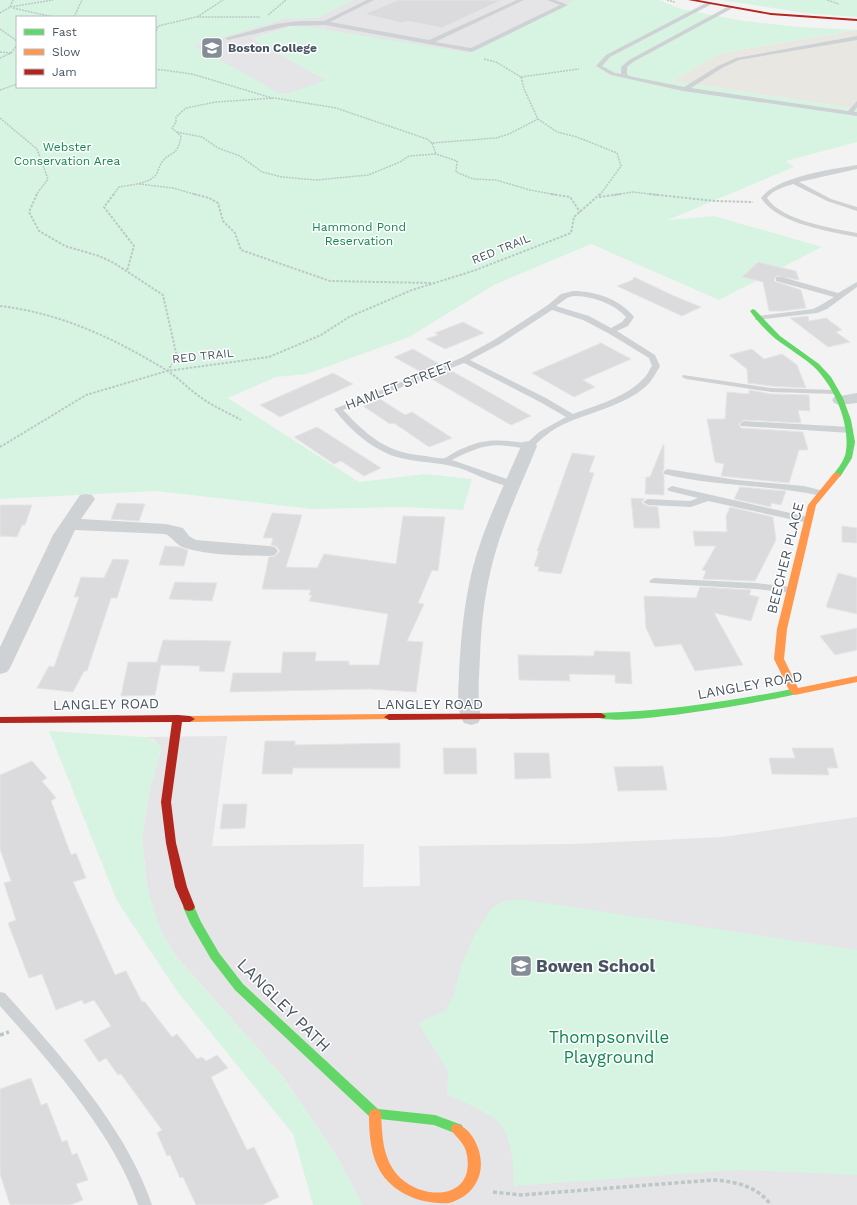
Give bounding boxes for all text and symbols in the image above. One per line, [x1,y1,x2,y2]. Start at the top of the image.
legend [16,16,156,88]
text: Fast [52,25,77,39]
school or university icon: Boston College [199,35,225,61]
place label: Boston College [228,41,317,55]
text: Slow [52,45,80,59]
text: Jam [52,65,77,79]
park label: Webster Conservation Area [14,140,120,168]
park label: Hammond Pond Reservation [312,220,406,248]
street label: RED TRAIL [470,231,532,267]
street label: RED TRAIL [171,346,235,366]
street label: HAMLET STREET [343,357,456,413]
street label: BEECHER PLACE [763,501,807,615]
street label: LANGLEY ROAD [696,668,804,702]
street label: LANGLEY ROAD [53,695,159,713]
street label: LANGLEY ROAD [377,696,483,712]
school or university icon: Bowen School [508,953,534,979]
street label: LANGLEY PATH [233,954,335,1056]
place label: Bowen School [536,956,655,976]
park label: Thompsonville Playground [549,1027,669,1067]

